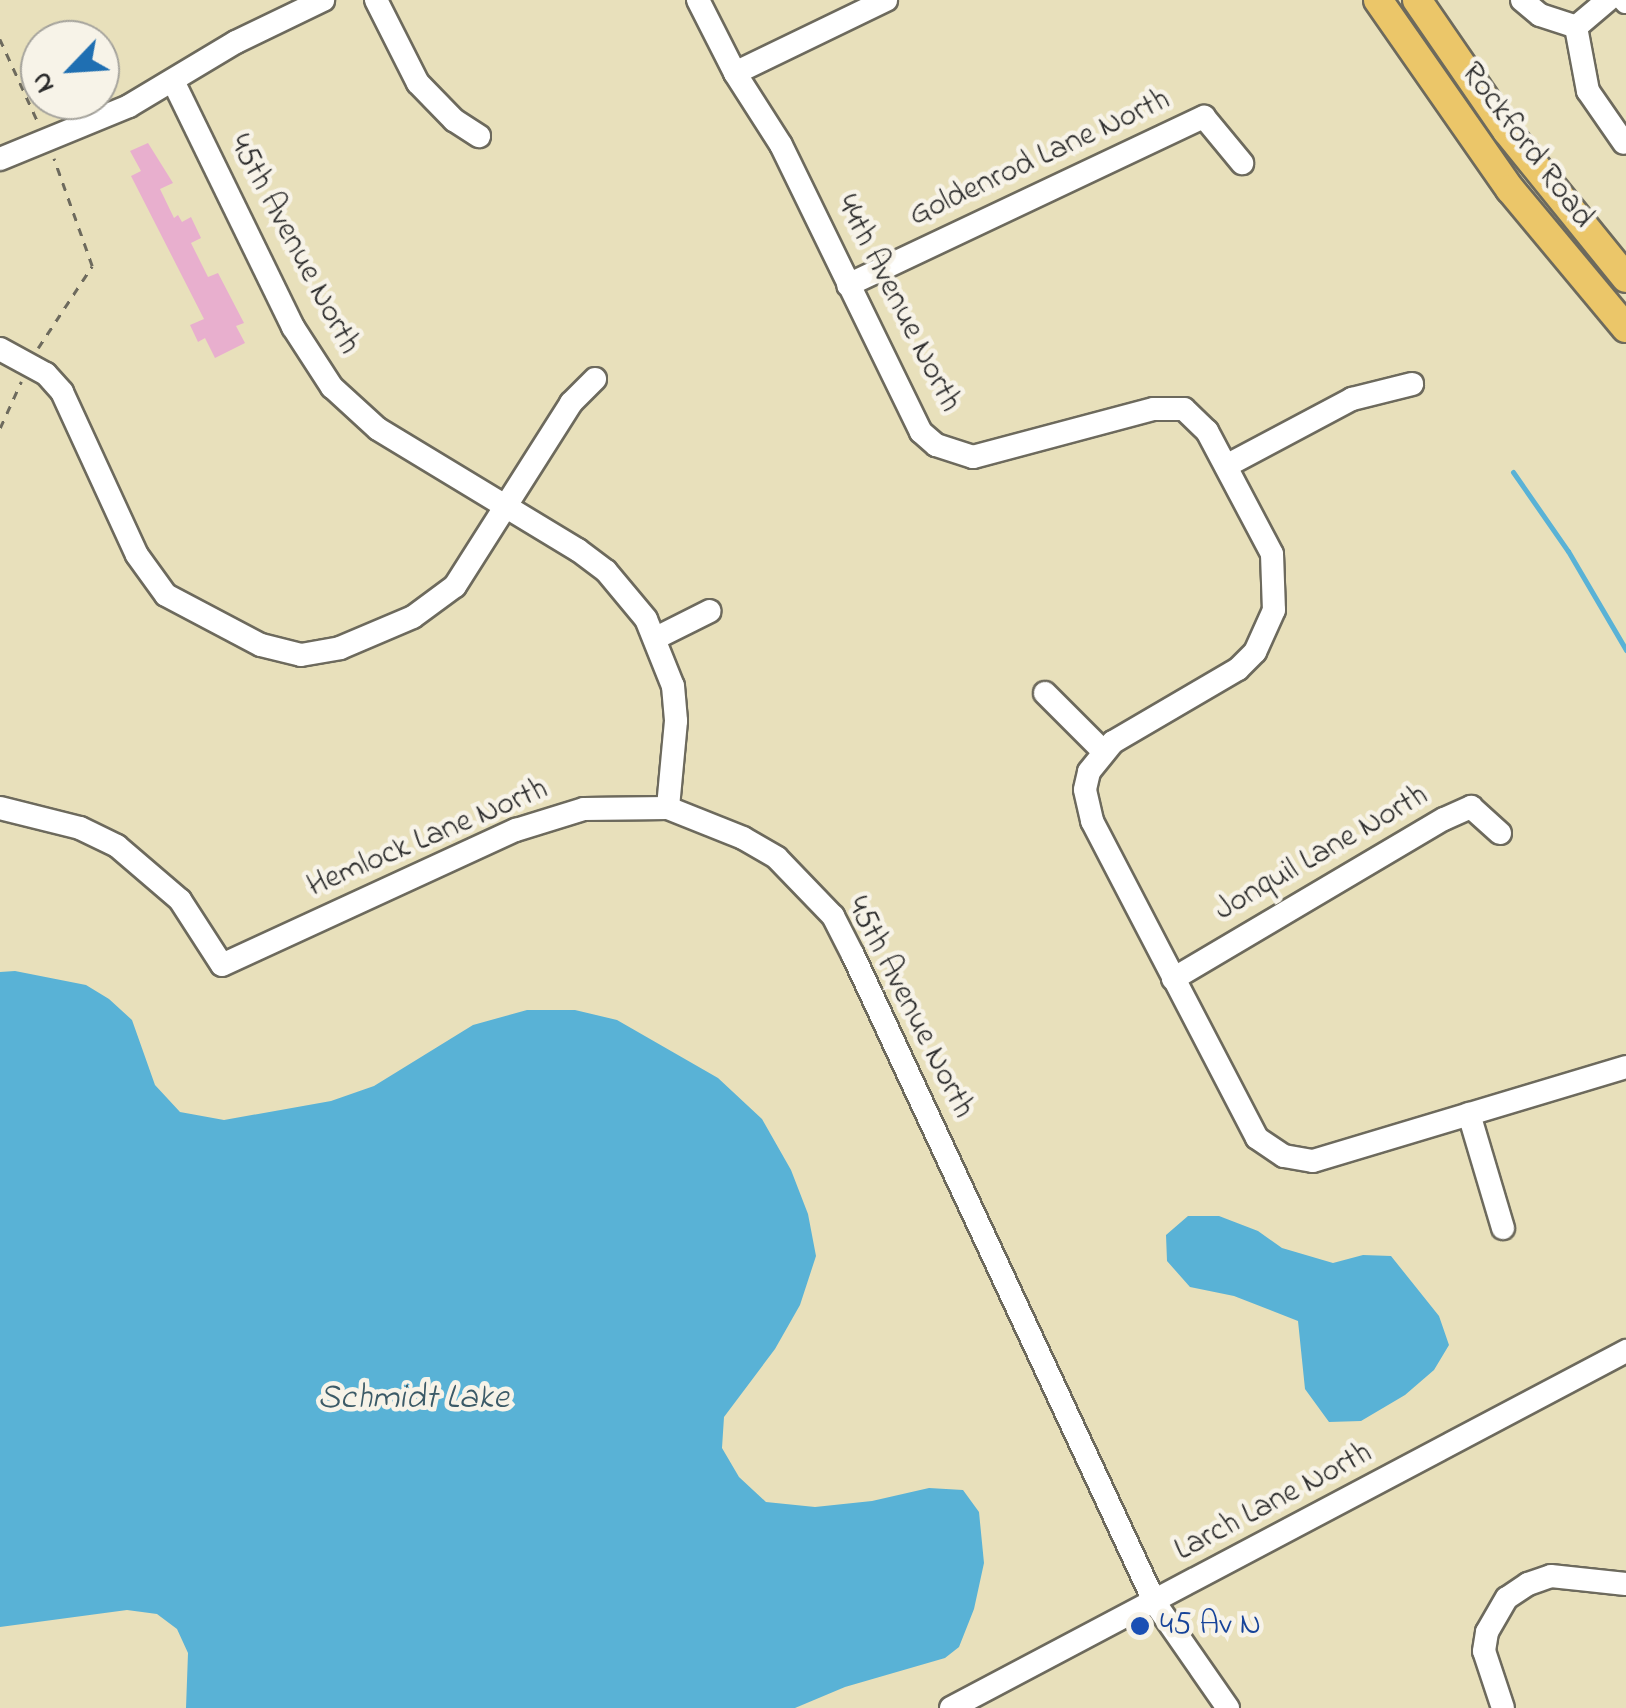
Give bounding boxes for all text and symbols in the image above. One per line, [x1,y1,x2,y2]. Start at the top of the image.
north arrow [20,20,120,120]
street label: Rockford Road [1451,56,1601,236]
text: N [22,65,67,99]
street label: Goldenrod Lane North [904,82,1176,236]
street label: 45th Avenue North [219,129,367,361]
street label: 44th Avenue North [826,189,968,419]
street label: Hemlock Lane North [302,771,554,907]
street label: Jonquil Lane North [1208,777,1436,931]
street label: 45th Avenue North [837,891,981,1125]
water label: Schmidt Lake [317,1378,509,1420]
street label: Larch Lane North [1169,1435,1379,1571]
place label: 45 Av N [1160,1607,1261,1645]
marker: 45 Av N [1129,1615,1151,1637]

